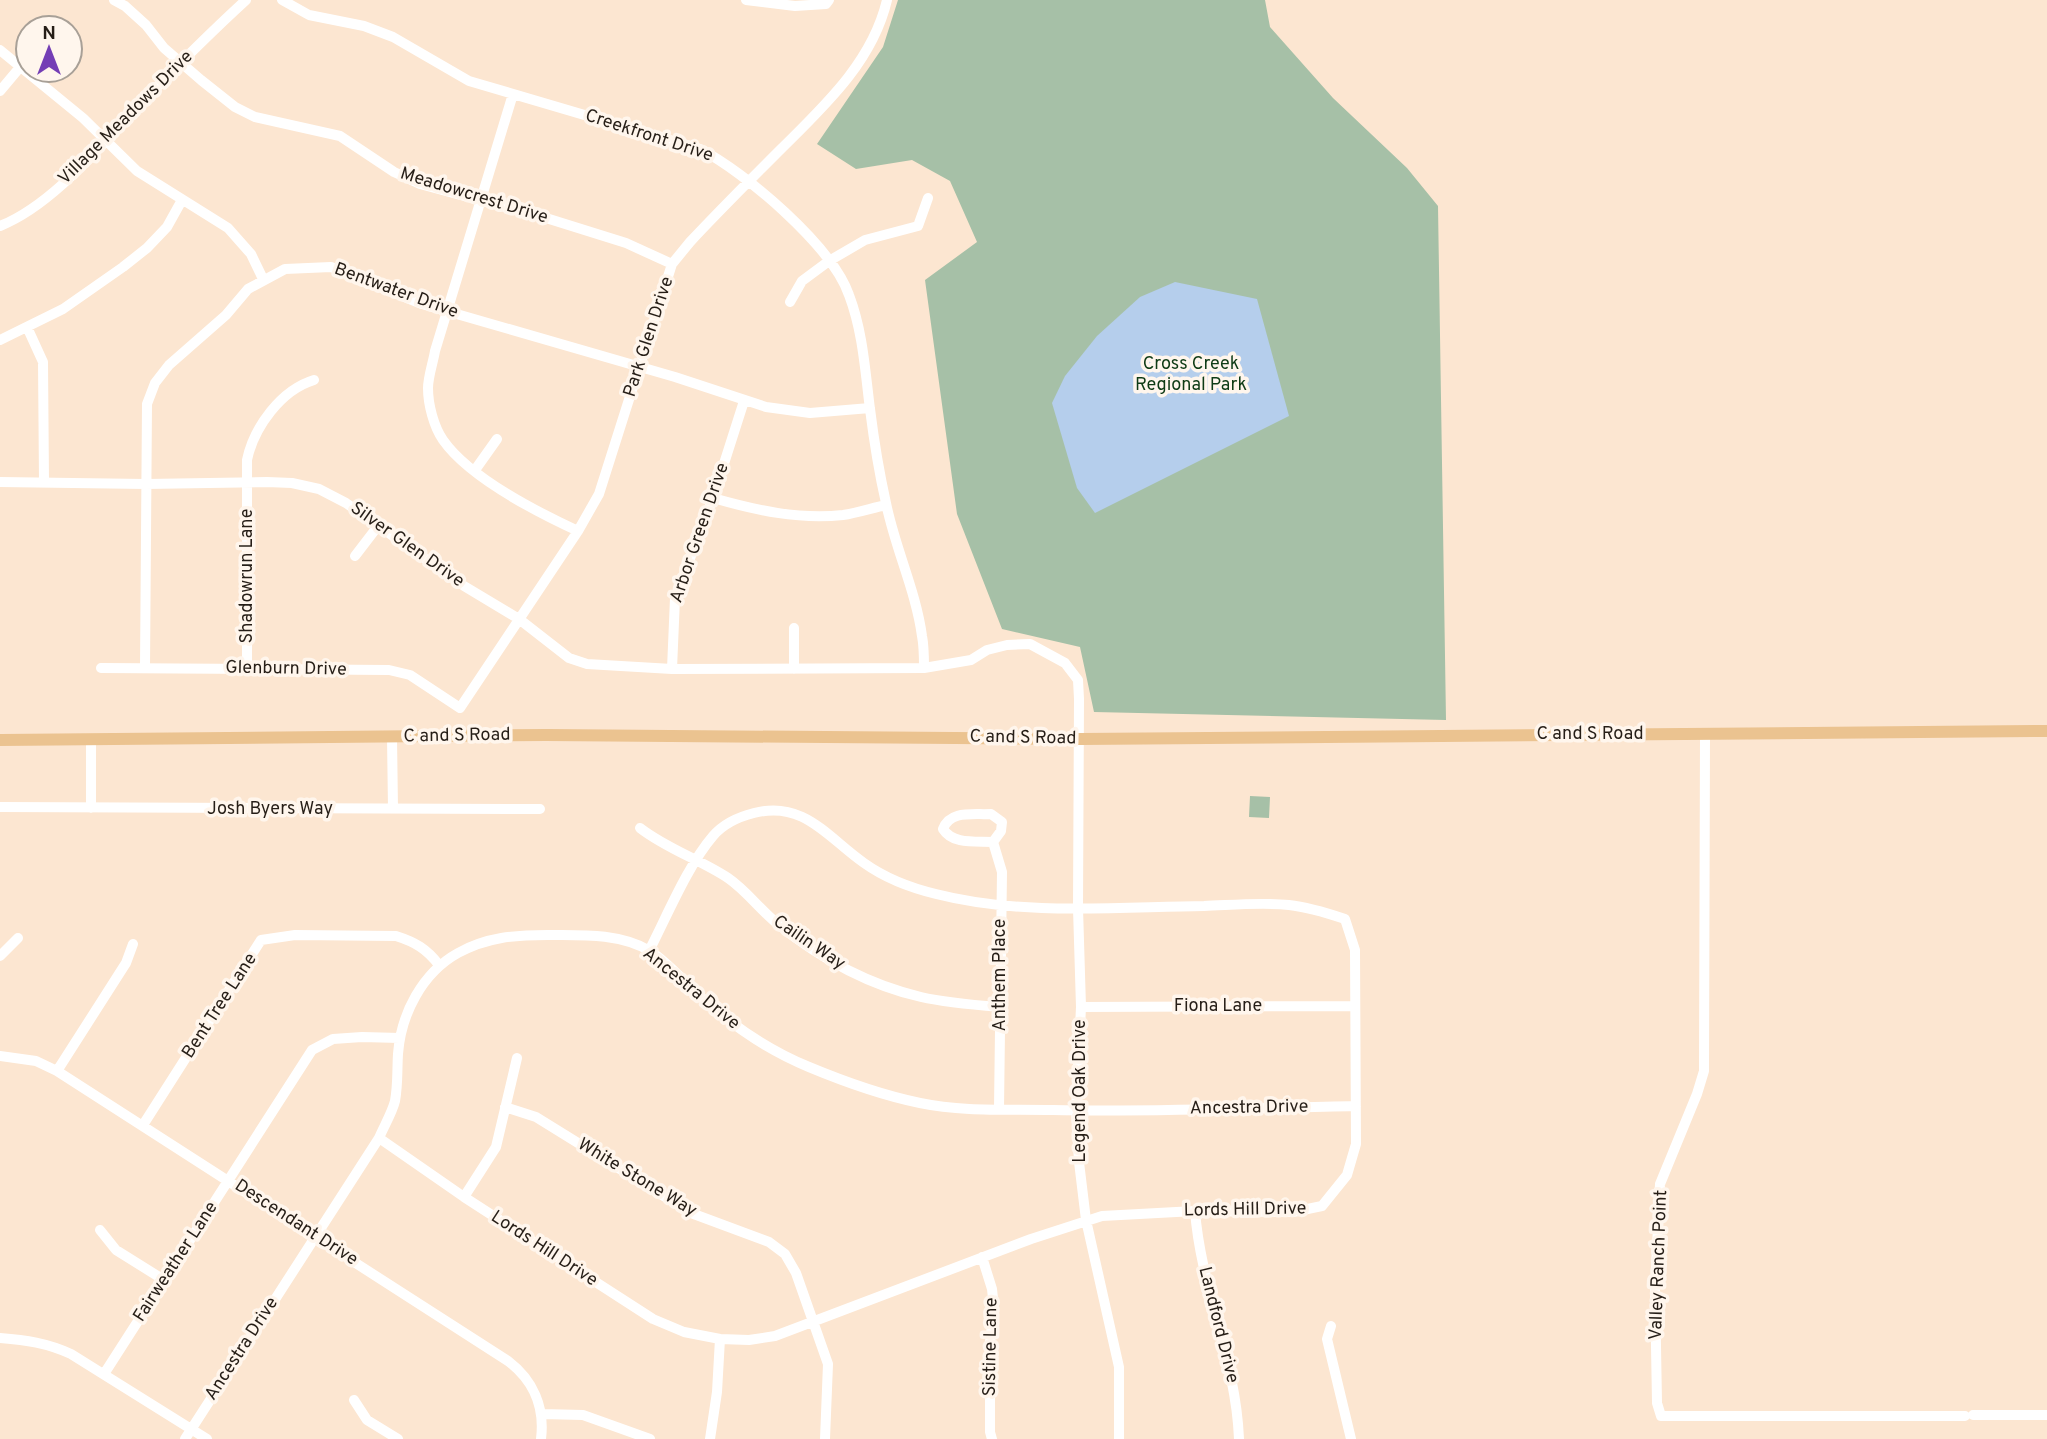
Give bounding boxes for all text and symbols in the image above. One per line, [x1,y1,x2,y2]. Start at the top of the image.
north arrow [14,14,84,84]
text: N [42,22,56,46]
street label: Village Meadows Drive [54,46,198,190]
street label: Creekfront Drive [582,104,716,168]
street label: Meadowcrest Drive [397,163,551,229]
street label: Bentwater Drive [331,258,461,324]
street label: Park Glen Drive [619,274,679,400]
park label: Cross Creek Regional Park [1135,353,1247,397]
street label: Arbor Green Drive [665,460,735,606]
street label: Silver Glen Drive [345,497,469,593]
street label: Shadowrun Lane [236,509,259,643]
street label: Glenburn Drive [225,656,347,682]
street label: C and S Road [1536,723,1644,746]
street label: C and S Road [403,724,511,748]
street label: C and S Road [969,726,1077,750]
street label: Josh Byers Way [207,798,333,821]
street label: Cailin Way [768,910,850,976]
street label: Anthem Place [989,919,1012,1031]
street label: Ancestra Drive [638,943,744,1035]
street label: Bent Tree Lane [177,949,263,1063]
street label: Fiona Lane [1174,995,1262,1018]
street label: Legend Oak Drive [1069,1019,1092,1163]
street label: Ancestra Drive [1190,1095,1308,1121]
street label: White Stone Way [573,1133,701,1223]
street label: Descendant Drive [230,1175,362,1271]
street label: Valley Ranch Point [1645,1189,1673,1341]
street label: Fairweather Lane [128,1197,224,1327]
street label: Lords Hill Drive [1183,1197,1307,1223]
street label: Lords Hill Drive [486,1206,602,1292]
street label: Landford Drive [1192,1264,1244,1386]
street label: Ancestra Drive [200,1293,284,1405]
street label: Sistine Lane [979,1297,1003,1397]

